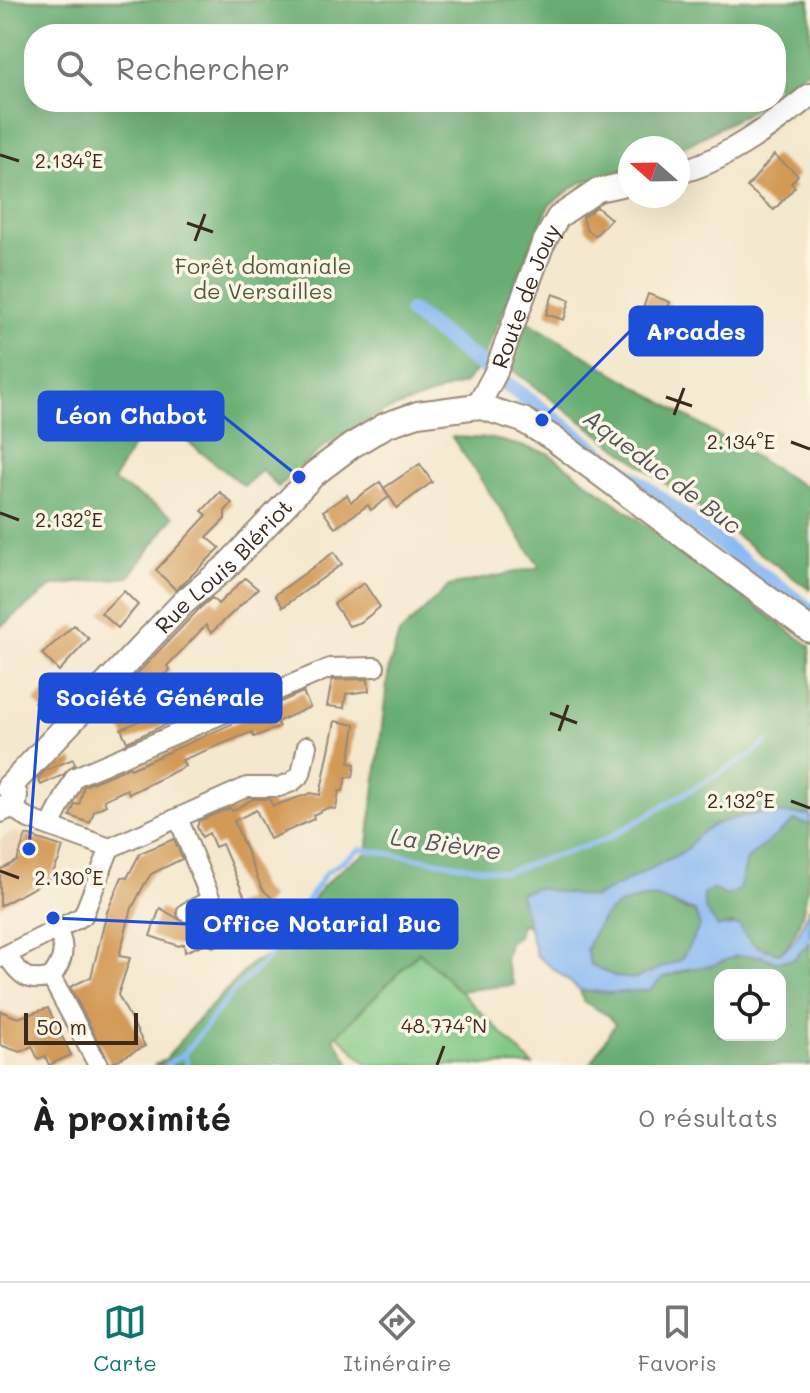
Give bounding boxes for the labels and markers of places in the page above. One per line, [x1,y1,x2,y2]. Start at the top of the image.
callout: Arcades [630,307,762,355]
callout: Léon Chabot [39,392,223,440]
callout: Société Générale [40,674,281,722]
callout: Office Notarial Buc [187,900,457,948]

